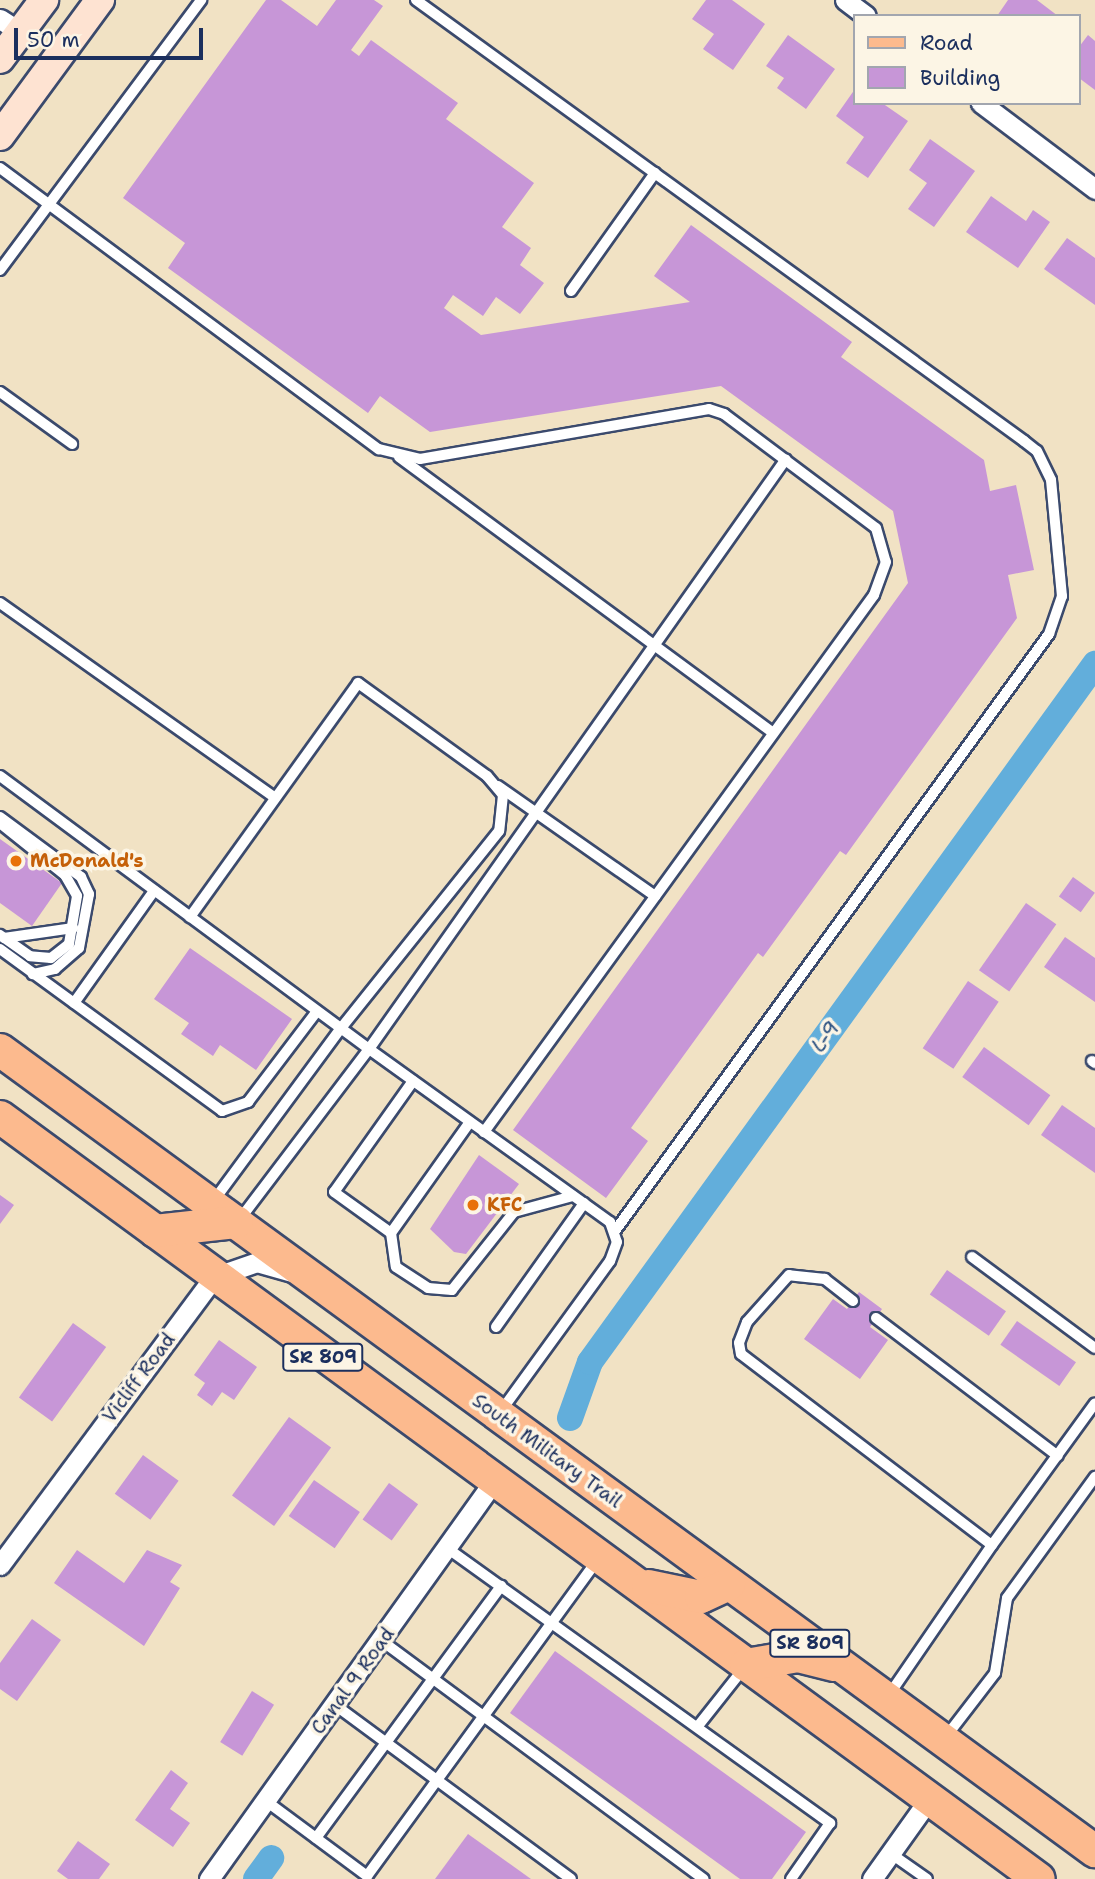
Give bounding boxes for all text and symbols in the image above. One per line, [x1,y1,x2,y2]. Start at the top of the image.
scale bar [18,14,206,58]
legend [853,14,1081,105]
text: 50 m [27,26,80,54]
text: Road [920,29,973,57]
text: Building [920,64,1000,92]
place label: McDonald's [30,850,143,872]
marker: McDonald's [8,853,24,869]
water label: L-9 [805,1017,845,1057]
place label: KFC [487,1194,522,1216]
marker: KFC [465,1197,481,1213]
street label: Vicliff Road [98,1329,180,1427]
road number: SR 809 [281,1342,365,1372]
street label: South Military Trail [468,1389,626,1513]
street label: Canal 9 Road [307,1623,399,1739]
road number: SR 809 [768,1628,852,1658]

